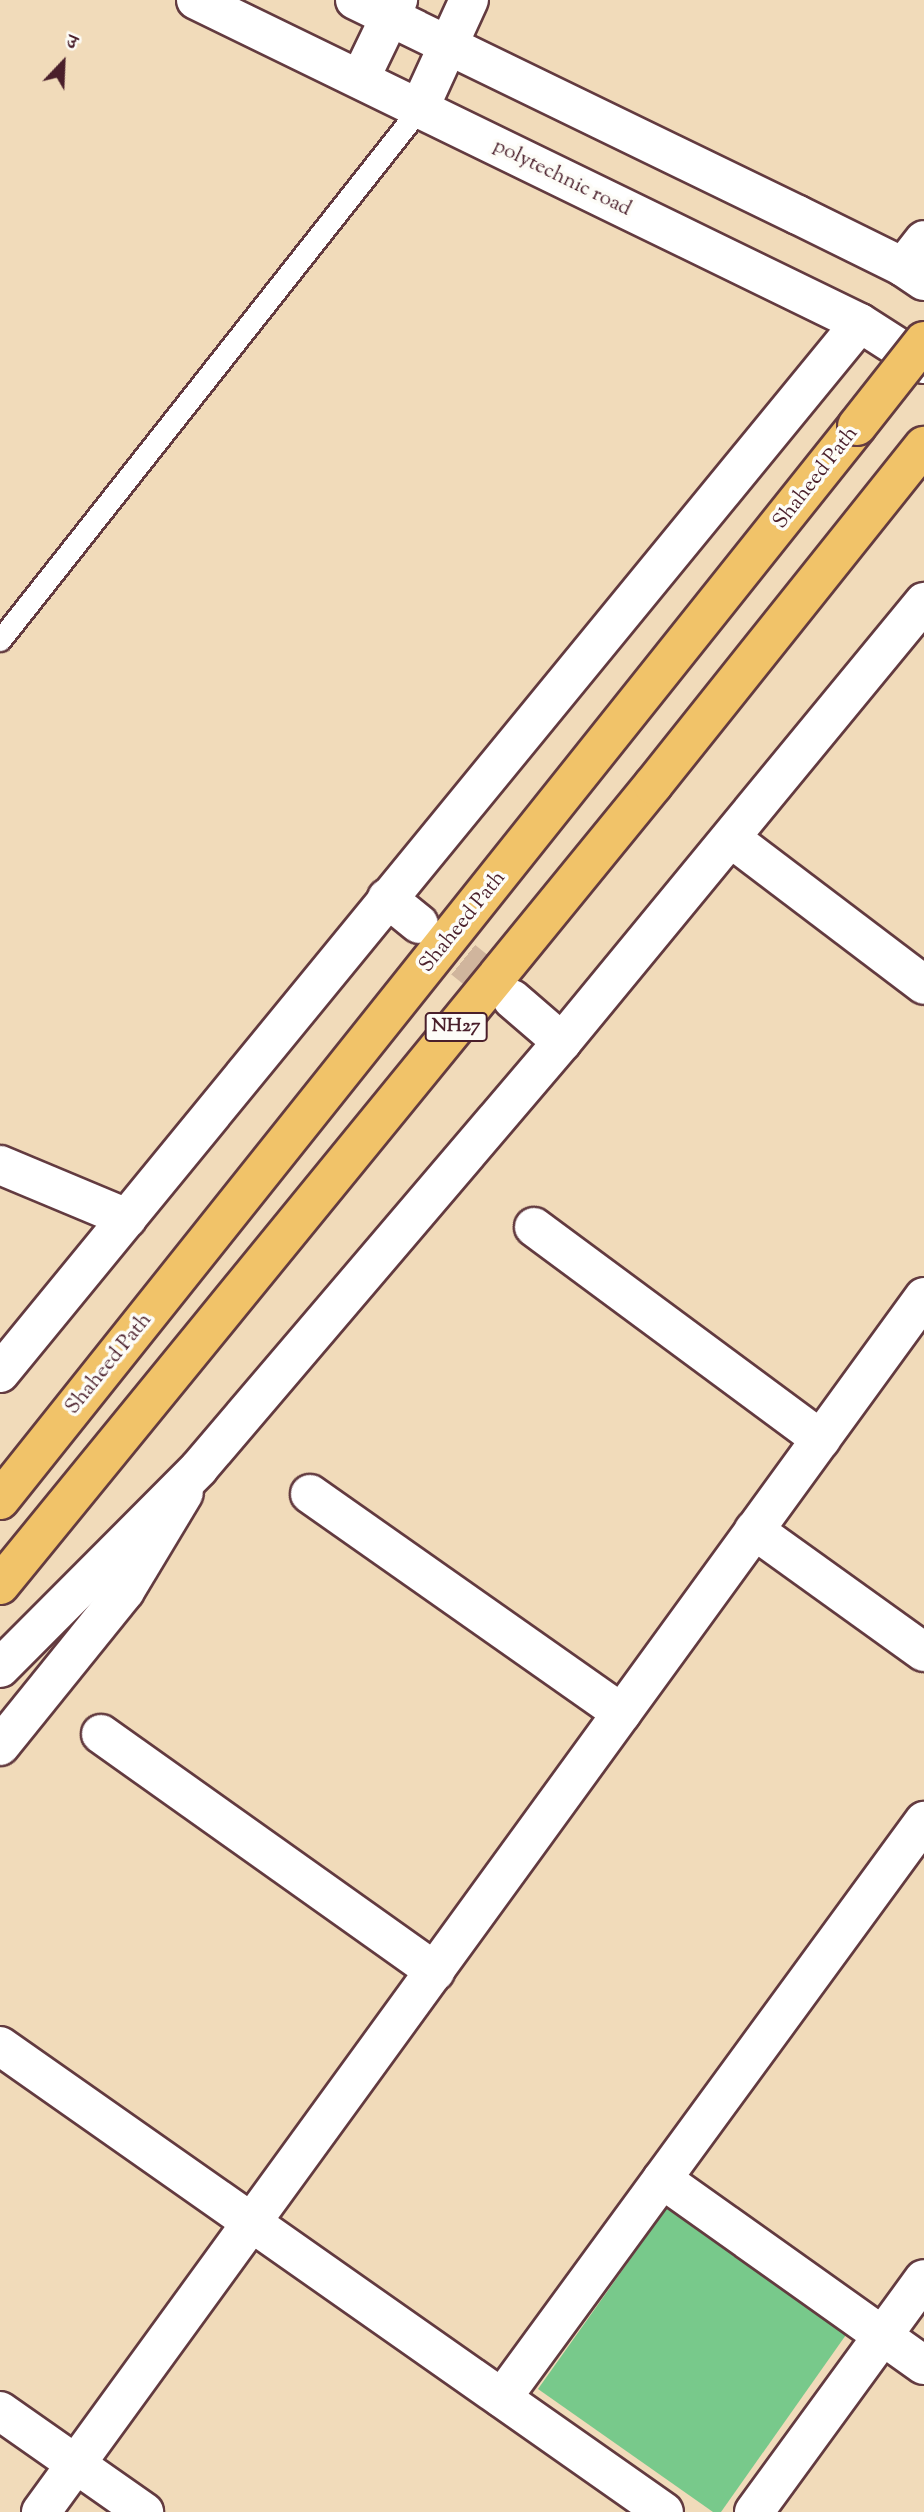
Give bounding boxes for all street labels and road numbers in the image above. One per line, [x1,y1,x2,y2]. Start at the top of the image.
street label: polytechnic road [489,134,635,222]
street label: Shaheed Path [768,422,864,534]
street label: Shaheed Path [414,866,512,978]
road number: NH27 [424,1012,488,1042]
street label: Shaheed Path [60,1308,158,1420]

